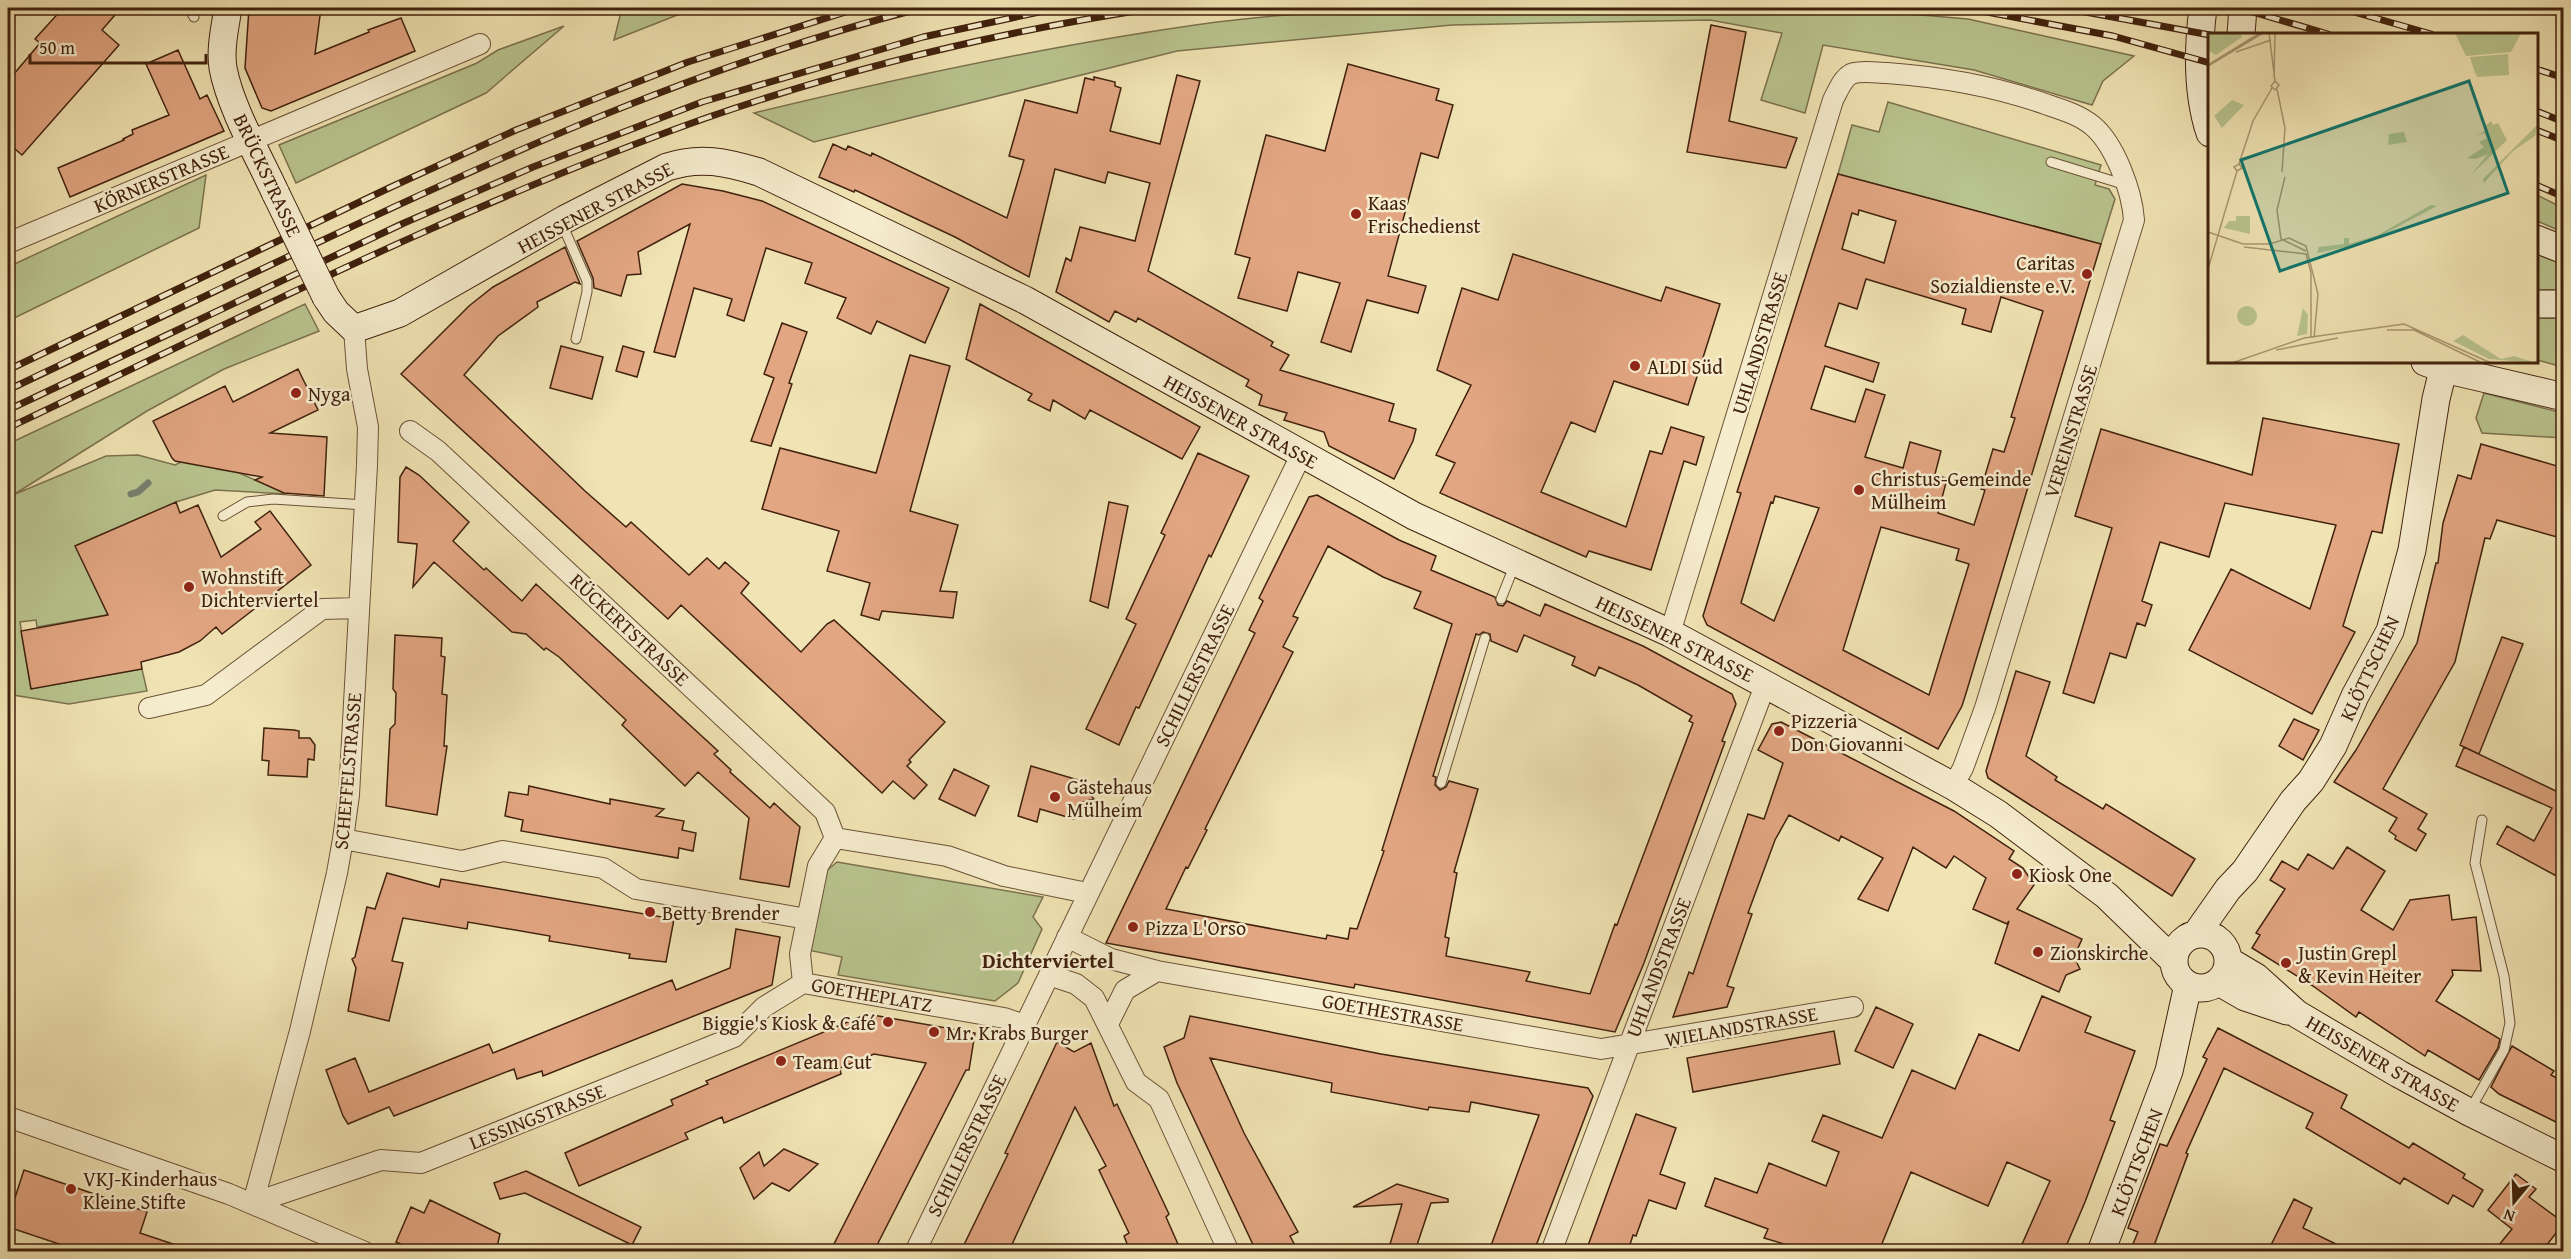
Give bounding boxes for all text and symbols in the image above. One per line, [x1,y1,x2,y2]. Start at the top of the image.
scale bar [30,27,206,65]
inset map [2208,33,2538,363]
text: 50 m [39,34,75,61]
street label: BRÜCKSTRASSE [227,109,309,241]
street label: KÖRNERSTRASSE [89,136,233,220]
street label: HEISSENER STRASSE [512,154,678,260]
place label: Kaas Frischedienst [1368,188,1481,240]
marker: Kaas Frischedienst [1349,207,1363,221]
place label: Caritas Sozialdienste e.V. [1930,248,2075,300]
marker: Caritas Sozialdienste e.V. [2080,267,2094,281]
street label: UHLANDSTRASSE [1724,268,1794,418]
place label: ALDI Süd [1647,352,1723,381]
marker: ALDI Süd [1628,359,1642,373]
street label: VEREINSTRASSE [2036,361,2104,501]
street label: HEISSENER STRASSE [1159,366,1323,476]
place label: Nyga [308,379,351,408]
marker: Nyga [289,386,303,400]
place label: Christus-Gemeinde Mülheim [1871,464,2031,516]
marker: Christus-Gemeinde Mülheim [1852,483,1866,497]
place label: Wohnstift Dichterviertel [201,562,319,614]
street label: RÜCKERTSTRASSE [564,566,696,692]
marker: Wohnstift Dichterviertel [182,580,196,594]
street label: HEISSENER STRASSE [1591,587,1759,689]
street label: SCHILLERSTRASSE [1147,599,1241,751]
street label: KLÖTTSCHEN [2332,611,2406,725]
street label: SCHEFFELSTRASSE [326,691,368,851]
place label: Pizzeria Don Giovanni [1791,706,1904,758]
marker: Pizzeria Don Giovanni [1772,724,1786,738]
place label: Gästehaus Mülheim [1067,772,1152,824]
marker: Gästehaus Mülheim [1048,790,1062,804]
place label: Kiosk One [2029,860,2112,889]
marker: Kiosk One [2010,867,2024,881]
street label: UHLANDSTRASSE [1618,893,1698,1041]
place label: Betty Brender [662,898,779,927]
marker: Betty Brender [643,905,657,919]
place label: Pizza L'Orso [1145,913,1246,942]
marker: Pizza L'Orso [1126,920,1140,934]
place label: Zionskirche [2050,938,2149,967]
place label: Justin Grepl & Kevin Heiter [2295,938,2421,990]
district label: Dichterviertel [982,945,1114,976]
marker: Zionskirche [2031,945,2045,959]
marker: Justin Grepl & Kevin Heiter [2279,956,2293,970]
street label: GOETHEPLATZ [809,969,935,1019]
street label: GOETHESTRASSE [1320,985,1466,1039]
street label: WIELANDSTRASSE [1662,998,1820,1054]
street label: HEISSENER STRASSE [2301,1007,2465,1119]
place label: Biggie's Kiosk & Café [702,1008,876,1037]
marker: Biggie's Kiosk & Café [881,1015,895,1029]
place label: Mr. Krabs Burger [946,1018,1088,1047]
marker: Mr. Krabs Burger [927,1025,941,1039]
place label: Team Cut [793,1047,872,1076]
marker: Team Cut [774,1054,788,1068]
street label: SCHILLERSTRASSE [919,1069,1013,1221]
street label: LESSINGSTRASSE [464,1075,610,1157]
street label: KLÖTTSCHEN [2102,1104,2170,1220]
place label: VKJ-Kinderhaus Kleine Stifte [83,1164,218,1216]
north arrow [2484,1172,2544,1232]
marker: VKJ-Kinderhaus Kleine Stifte [64,1182,78,1196]
text: N [2500,1203,2518,1229]

